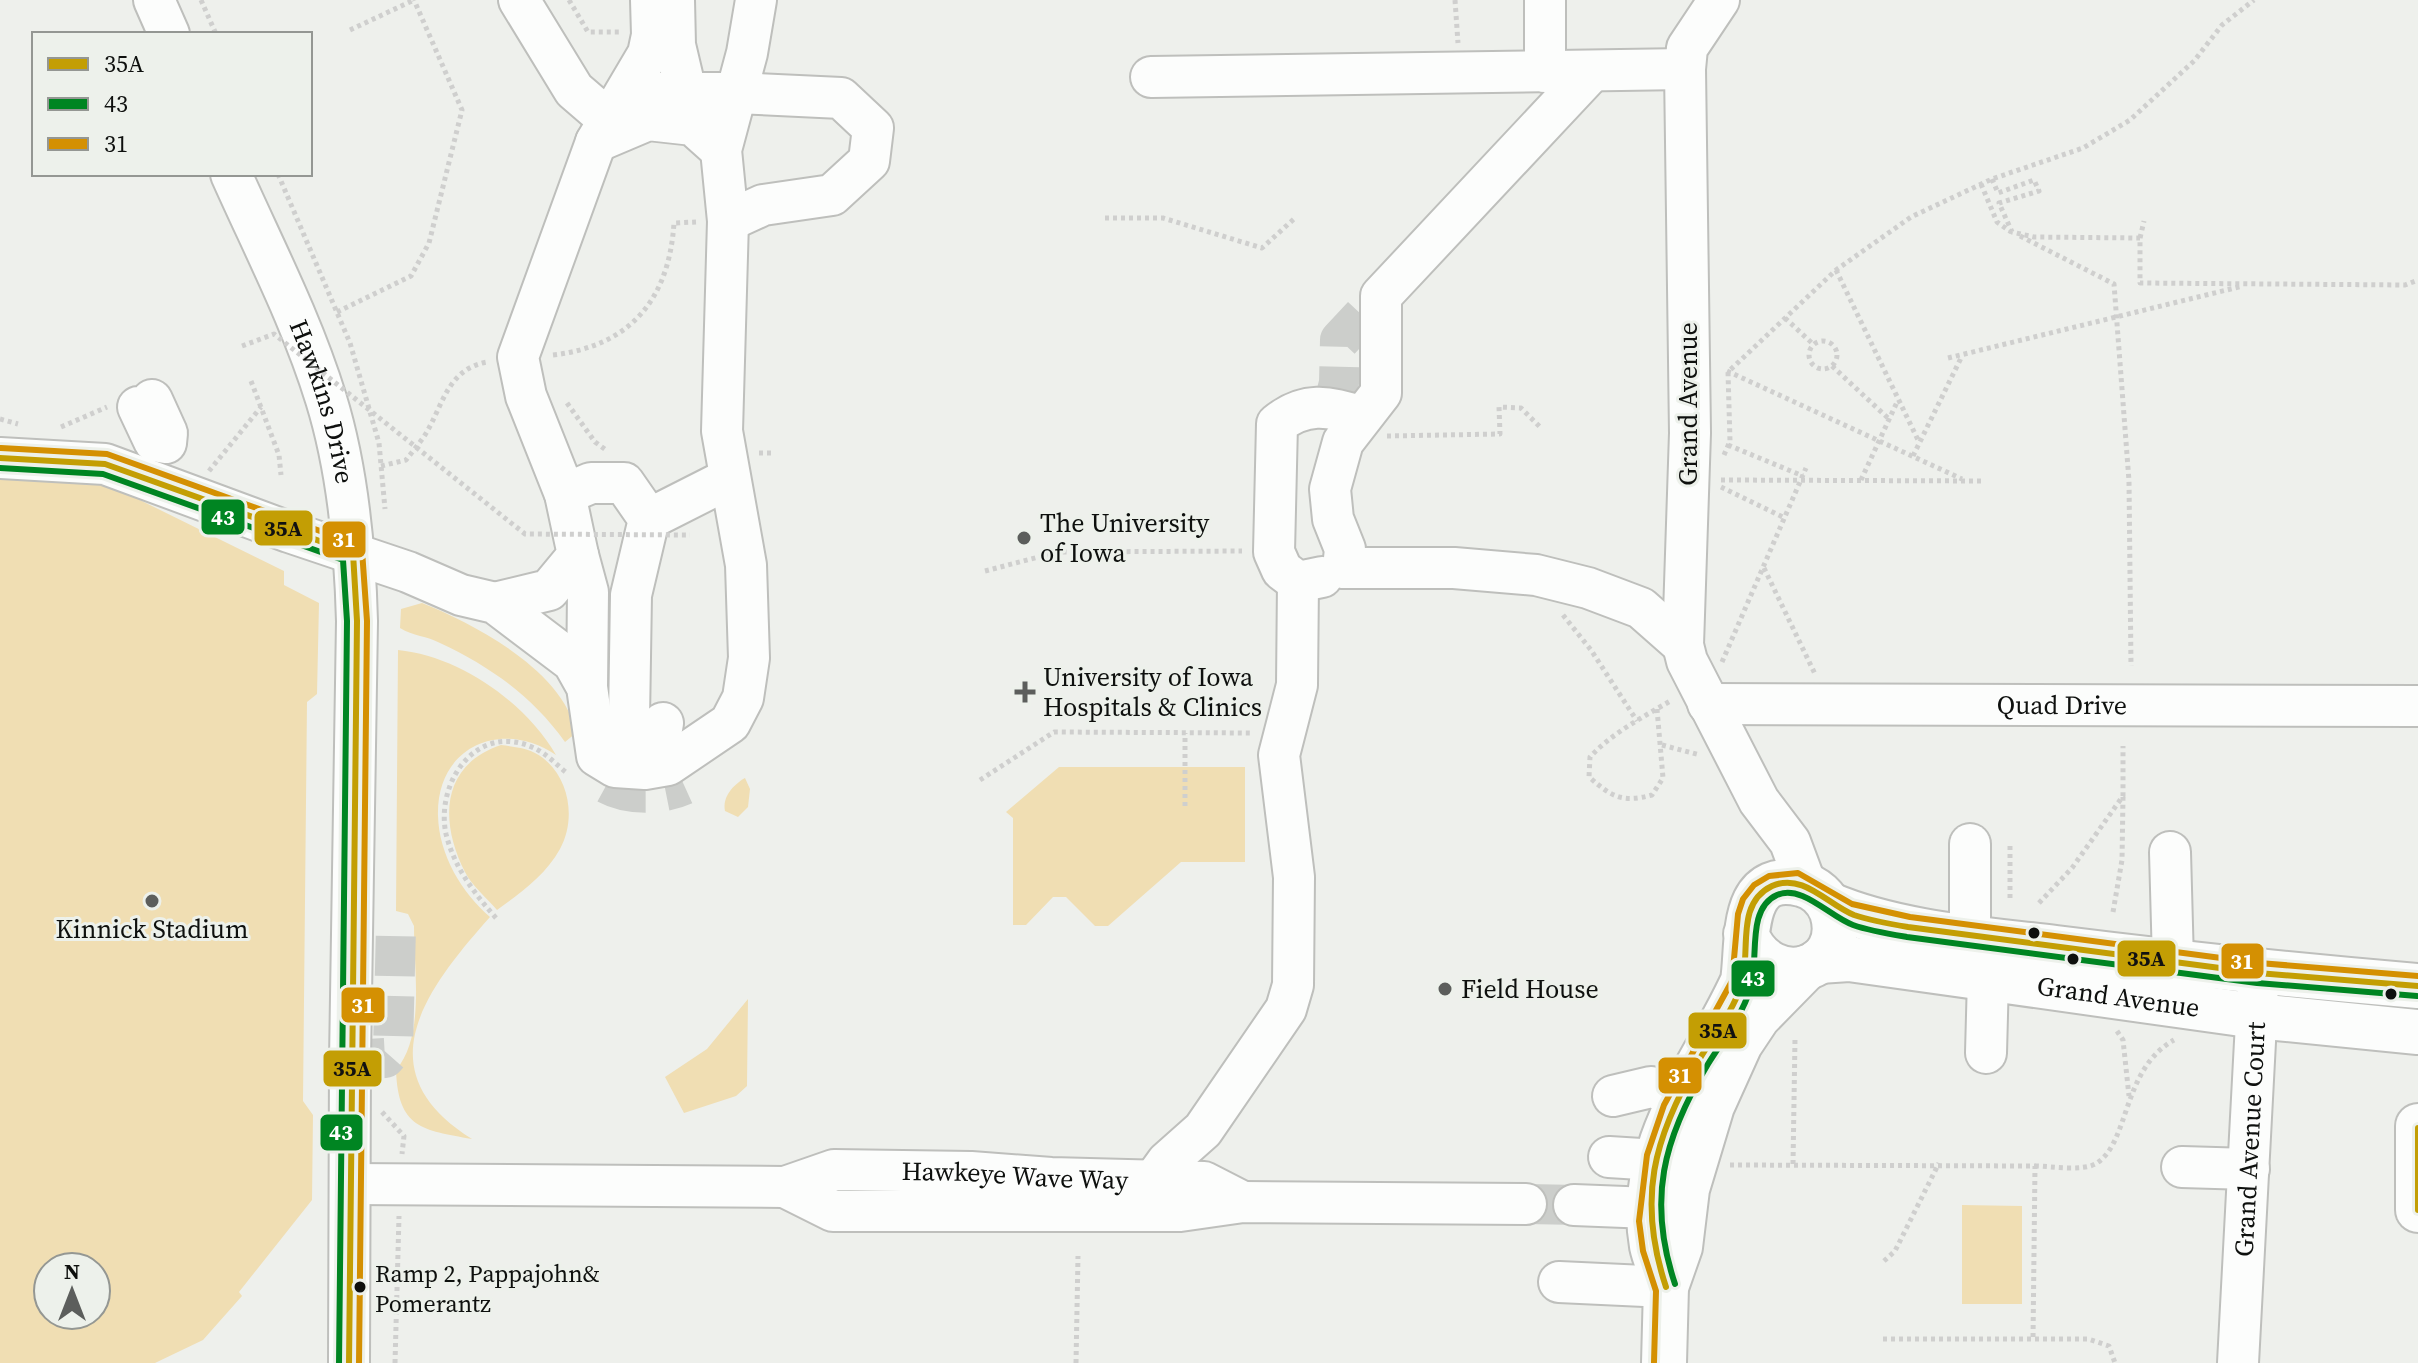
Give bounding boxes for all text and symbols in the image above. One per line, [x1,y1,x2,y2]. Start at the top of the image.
legend [32,32,312,176]
text: 35A [104,47,144,80]
text: 43 [104,87,128,120]
text: 31 [104,127,128,160]
street label: Hawkins Drive [281,314,363,486]
street label: Grand Avenue [1670,322,1706,486]
line badge: 43 [200,498,246,536]
text: 43 [211,502,235,532]
place label: The University of Iowa [1040,505,1210,571]
line badge: 35A [253,509,314,547]
text: 35A [264,513,302,543]
line badge: 31 [321,520,367,559]
text: 31 [332,524,356,554]
marker: The University of Iowa [1015,529,1033,547]
place label: University of Iowa Hospitals & Clinics [1043,659,1262,725]
marker: University of Iowa Hospitals & Clinics [1014,681,1036,703]
street label: Quad Drive [1997,687,2127,723]
marker: Kinnick Stadium [143,892,161,910]
place label: Kinnick Stadium [56,911,248,947]
unlabelled marker [2026,925,2042,941]
line badge: 35A [2116,939,2177,978]
line badge: 31 [2220,942,2265,980]
text: 35A [2127,943,2165,973]
text: 31 [2230,946,2254,976]
unlabelled marker [2065,951,2081,967]
line badge: 43 [1730,959,1776,998]
text: 43 [1741,963,1765,993]
street label: Grand Avenue [2035,968,2202,1026]
place label: Field House [1461,971,1599,1007]
marker: Field House [1436,980,1454,998]
line badge: 31 [340,986,386,1024]
unlabelled marker [2383,986,2399,1002]
text: 31 [351,990,375,1020]
line badge: 35A [1687,1011,1748,1050]
text: 35A [1699,1015,1737,1045]
street label: Grand Avenue Court [2226,1020,2274,1258]
line badge: 35A [322,1049,383,1088]
text: 35A [333,1053,371,1083]
line badge: 31 [1657,1056,1703,1095]
text: 31 [1668,1060,1692,1090]
line badge: 43 [319,1113,364,1152]
text: 43 [329,1117,353,1147]
street label: Hawkeye Wave Way [902,1153,1129,1198]
north arrow [32,1251,112,1331]
text: N [64,1256,80,1286]
place label: Ramp 2, Pappajohn& Pomerantz [375,1257,600,1320]
marker: Ramp 2, Pappajohn& Pomerantz [352,1279,368,1295]

